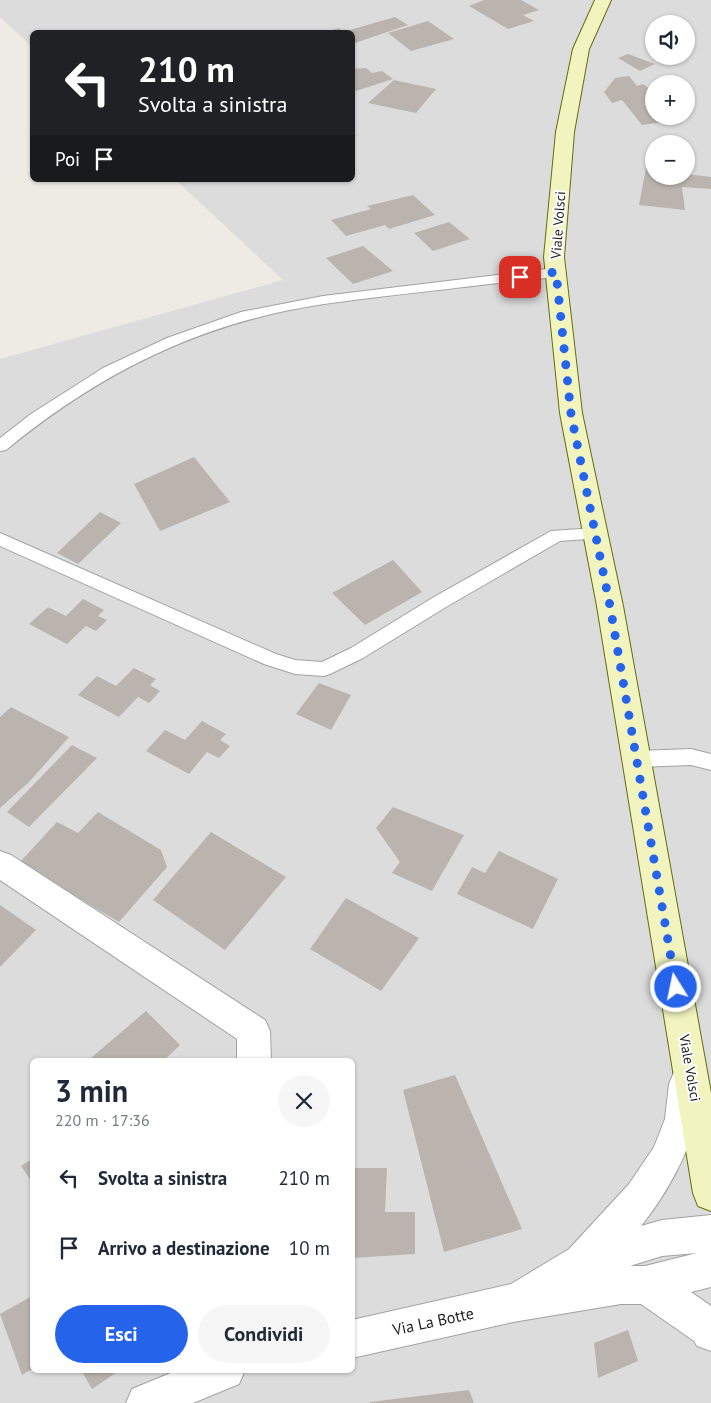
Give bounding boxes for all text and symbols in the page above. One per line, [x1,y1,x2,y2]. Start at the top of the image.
map controls [645,15,695,185]
button: sound [645,15,695,65]
text: 210 m [138,46,235,92]
icon: left [55,50,120,115]
button: + [645,75,695,125]
text: Svolta a sinistra [138,90,288,118]
button: − [645,135,695,185]
icon: arrive [90,145,118,173]
text: Poi [55,147,80,171]
street label: Viale Volsci [547,191,569,260]
pin [499,256,541,298]
icon: arrive [506,263,534,291]
position arrow [649,960,701,1012]
street label: Viale Volsci [675,1032,705,1103]
text: 3 min [55,1071,128,1110]
button: close [278,1075,330,1127]
text: 220 m · 17:36 [55,1110,150,1130]
icon: left [55,1164,83,1192]
text: Svolta a sinistra [98,1166,227,1190]
text: 210 m [278,1166,330,1190]
icon: arrive [55,1234,83,1262]
text: Arrivo a destinazione [98,1236,270,1260]
text: 10 m [289,1236,330,1260]
street label: Via La Botte [390,1303,475,1340]
button: Esci [55,1305,188,1363]
button: Condividi [198,1305,330,1363]

